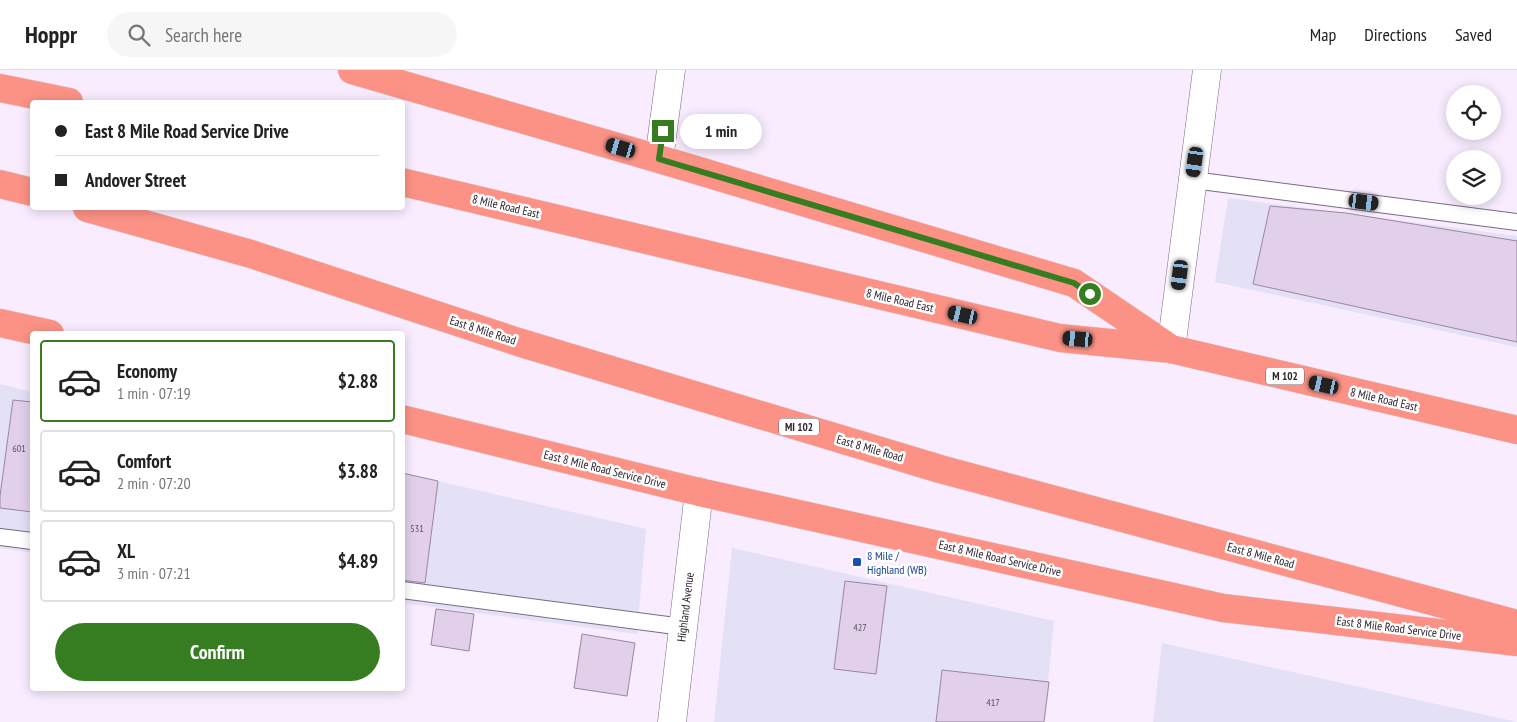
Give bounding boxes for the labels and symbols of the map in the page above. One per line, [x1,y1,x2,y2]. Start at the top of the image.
callout: 1 min [680,114,763,148]
route end [652,120,674,142]
car [604,137,637,159]
car [1185,146,1204,178]
street label: 8 Mile Road East [471,191,542,221]
car [1348,193,1379,211]
car [1170,259,1189,291]
route start [1079,283,1101,305]
street label: 8 Mile Road East [865,285,936,315]
car [946,304,979,326]
street label: East 8 Mile Road [448,312,518,348]
car [1062,330,1093,348]
road number: M 102 [1266,368,1304,384]
car [1307,374,1340,396]
street label: 8 Mile Road East [1349,384,1420,414]
road number: MI 102 [779,418,819,436]
street label: East 8 Mile Road [835,431,905,465]
house number: 601 [12,442,26,455]
street label: East 8 Mile Road Service Drive [542,447,668,491]
house number: 531 [410,522,424,535]
street label: East 8 Mile Road Service Drive [937,537,1063,579]
street label: East 8 Mile Road [1226,539,1296,571]
place label: 8 Mile / Highland (WB) [867,548,927,577]
marker: 8 Mile / Highland (WB) [851,556,863,568]
street label: Highland Avenue [673,571,697,643]
street label: East 8 Mile Road Service Drive [1336,613,1462,643]
house number: 427 [853,621,867,634]
house number: 417 [986,696,1000,709]

